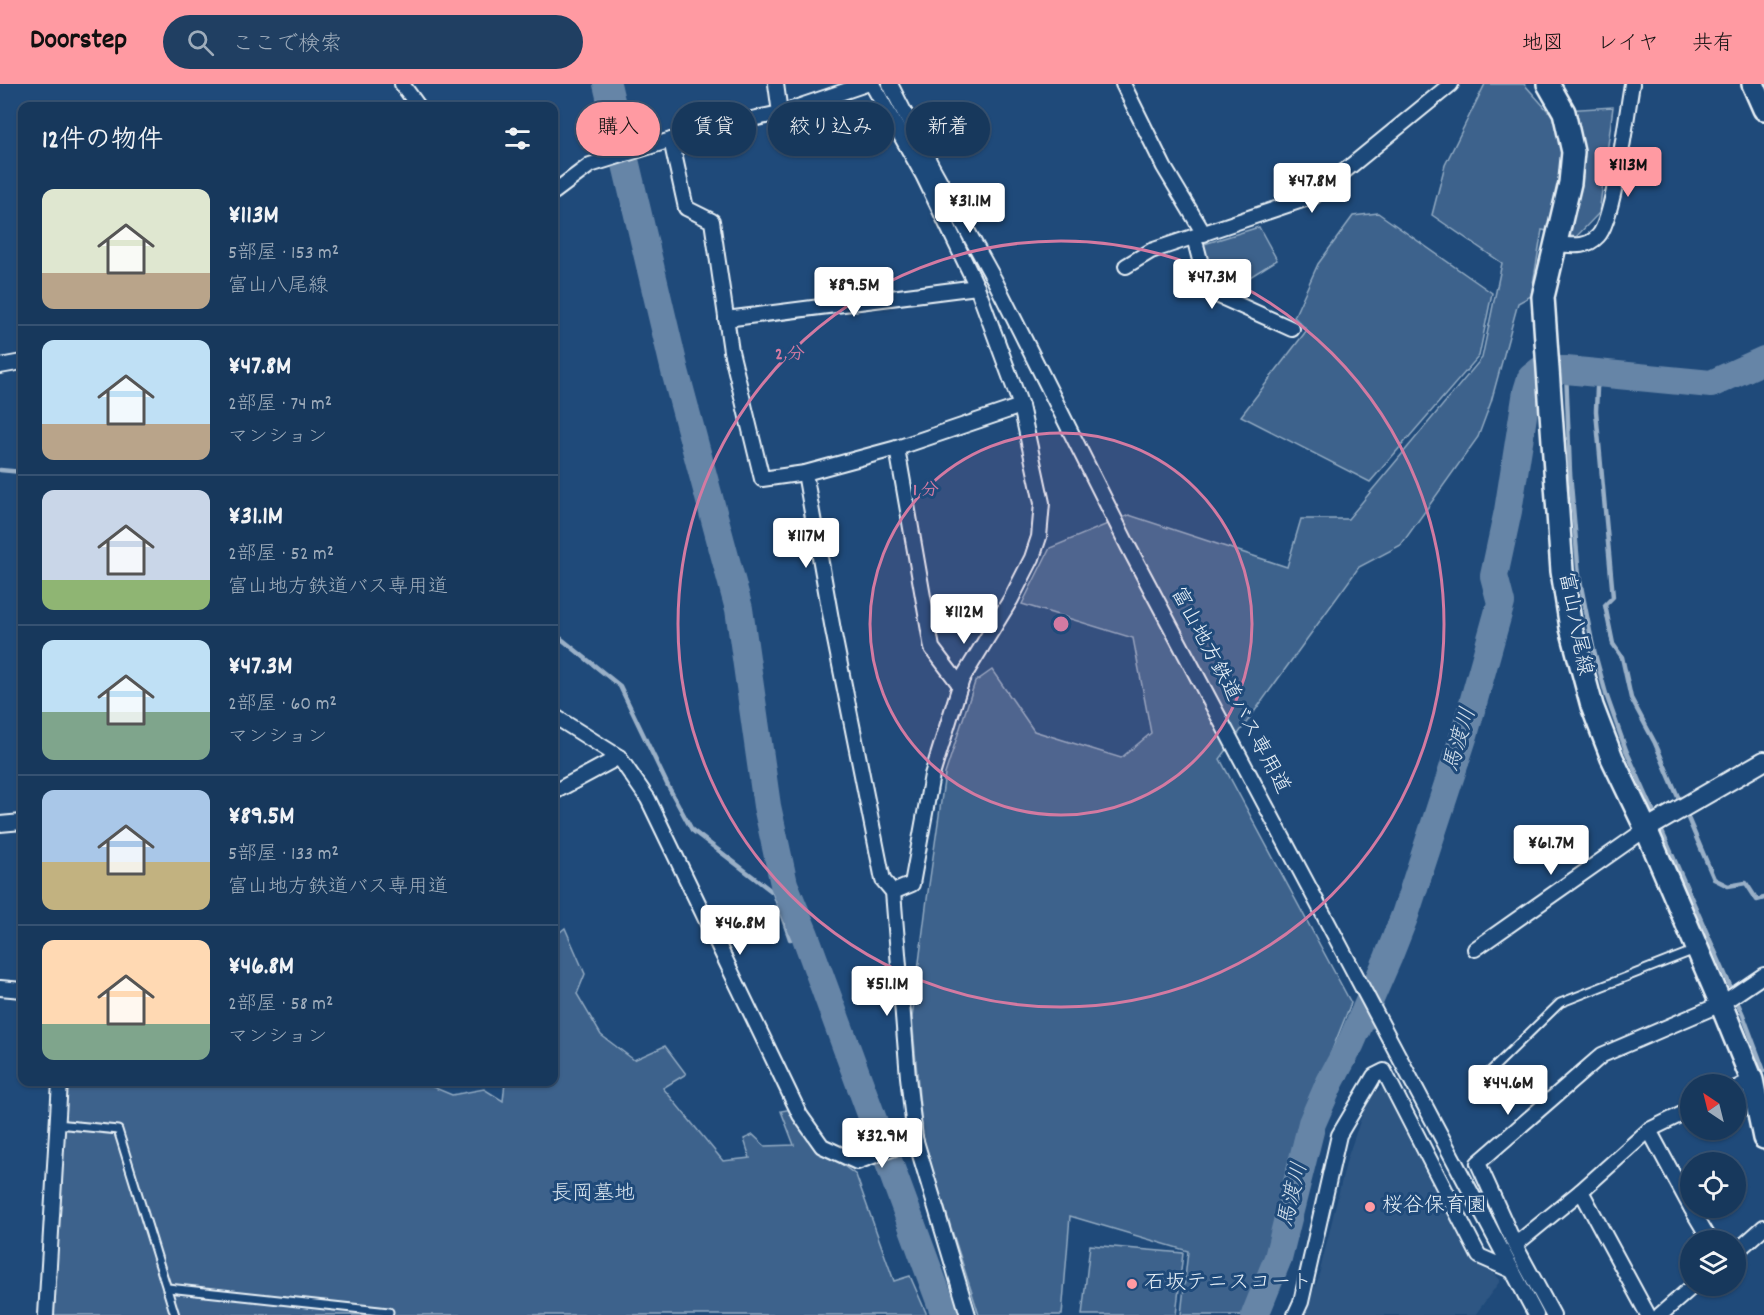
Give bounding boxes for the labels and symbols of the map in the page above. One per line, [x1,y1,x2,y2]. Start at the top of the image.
pin: ¥113M [1586,147,1670,198]
pin: ¥47.8M [1263,163,1361,214]
pin: ¥31.1M [921,183,1019,234]
pin: ¥47.3M [1163,259,1261,310]
pin: ¥89.5M [805,267,903,318]
text: 2 分 [775,343,805,368]
text: 1 分 [913,479,939,504]
pin: ¥117M [764,518,848,569]
street label: 富山八尾線 [1549,570,1599,678]
street label: 富山地方鉄道バス専用道 [1162,582,1296,800]
pin: ¥112M [922,594,1006,645]
centre of rings [1051,614,1071,634]
water label: 馬渡川 [1437,704,1485,776]
pin: ¥61.7M [1502,825,1600,876]
pin: ¥46.8M [691,905,789,956]
pin: ¥51.1M [838,966,936,1017]
pin: ¥44.6M [1459,1065,1557,1116]
north arrow [1680,1074,1746,1140]
pin: ¥32.9M [833,1118,931,1169]
water label: 馬渡川 [1271,1159,1317,1231]
park label: 長岡墓地 [551,1180,635,1210]
place label: 桜谷保育園 [1382,1192,1487,1222]
marker: 桜谷保育園 [1363,1200,1377,1214]
place label: 石坂テニスコート [1144,1269,1312,1299]
marker: 石坂テニスコート [1125,1277,1139,1291]

